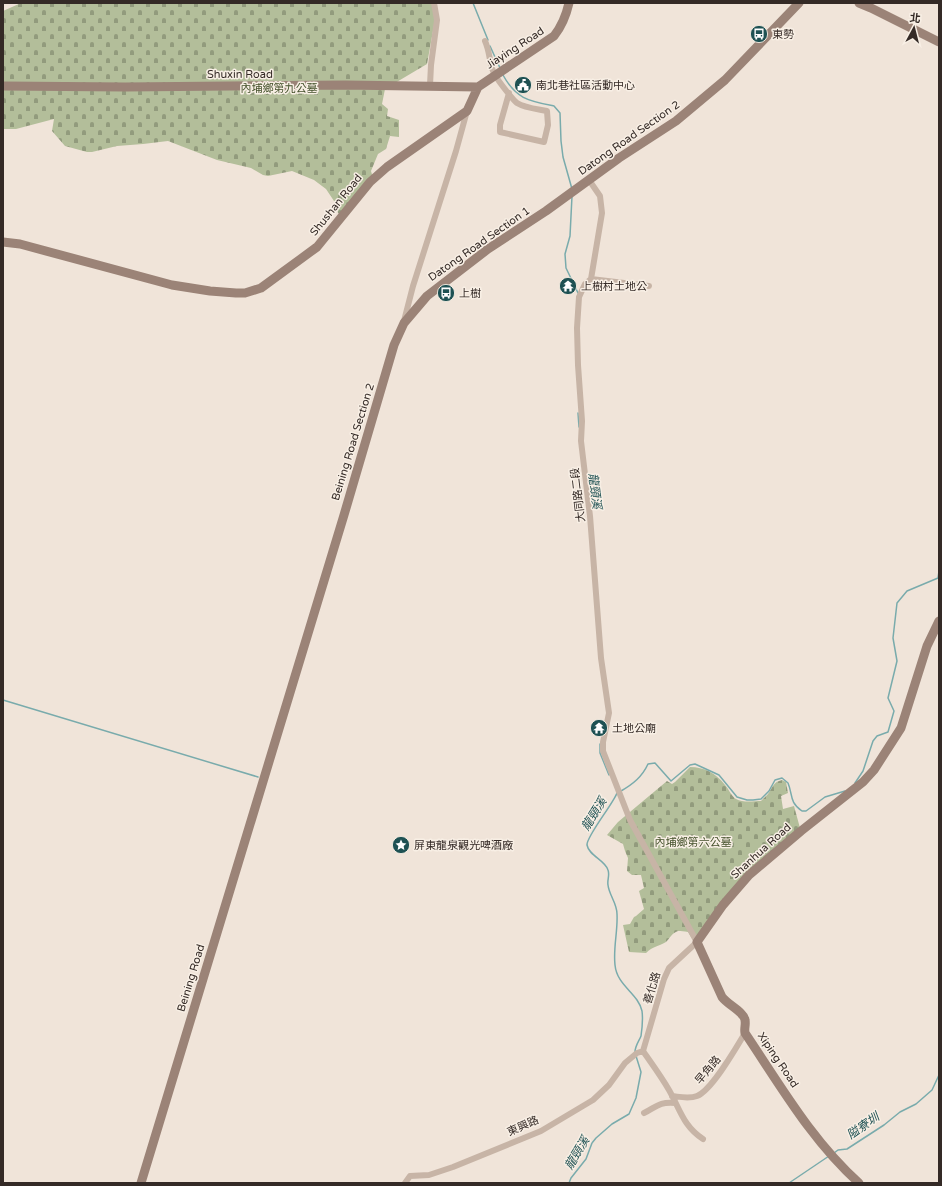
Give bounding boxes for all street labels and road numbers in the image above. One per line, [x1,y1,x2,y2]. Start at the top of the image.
street label: Jiaying Road [483,24,547,72]
street label: Shuxin Road [207,68,273,81]
street label: Datong Road Section 2 [576,98,682,178]
street label: Shushan Road [307,172,365,238]
street label: Datong Road Section 1 [426,204,532,284]
street label: Beining Road Section 2 [329,382,377,502]
street label: 大同路二段 [568,467,588,523]
street label: Shanhua Road [728,821,794,881]
street label: Beining Road [175,943,207,1013]
street label: 善化路 [641,970,663,1006]
street label: Xiping Road [755,1030,801,1090]
street label: 早角路 [692,1053,724,1087]
street label: 東興路 [505,1113,541,1139]

